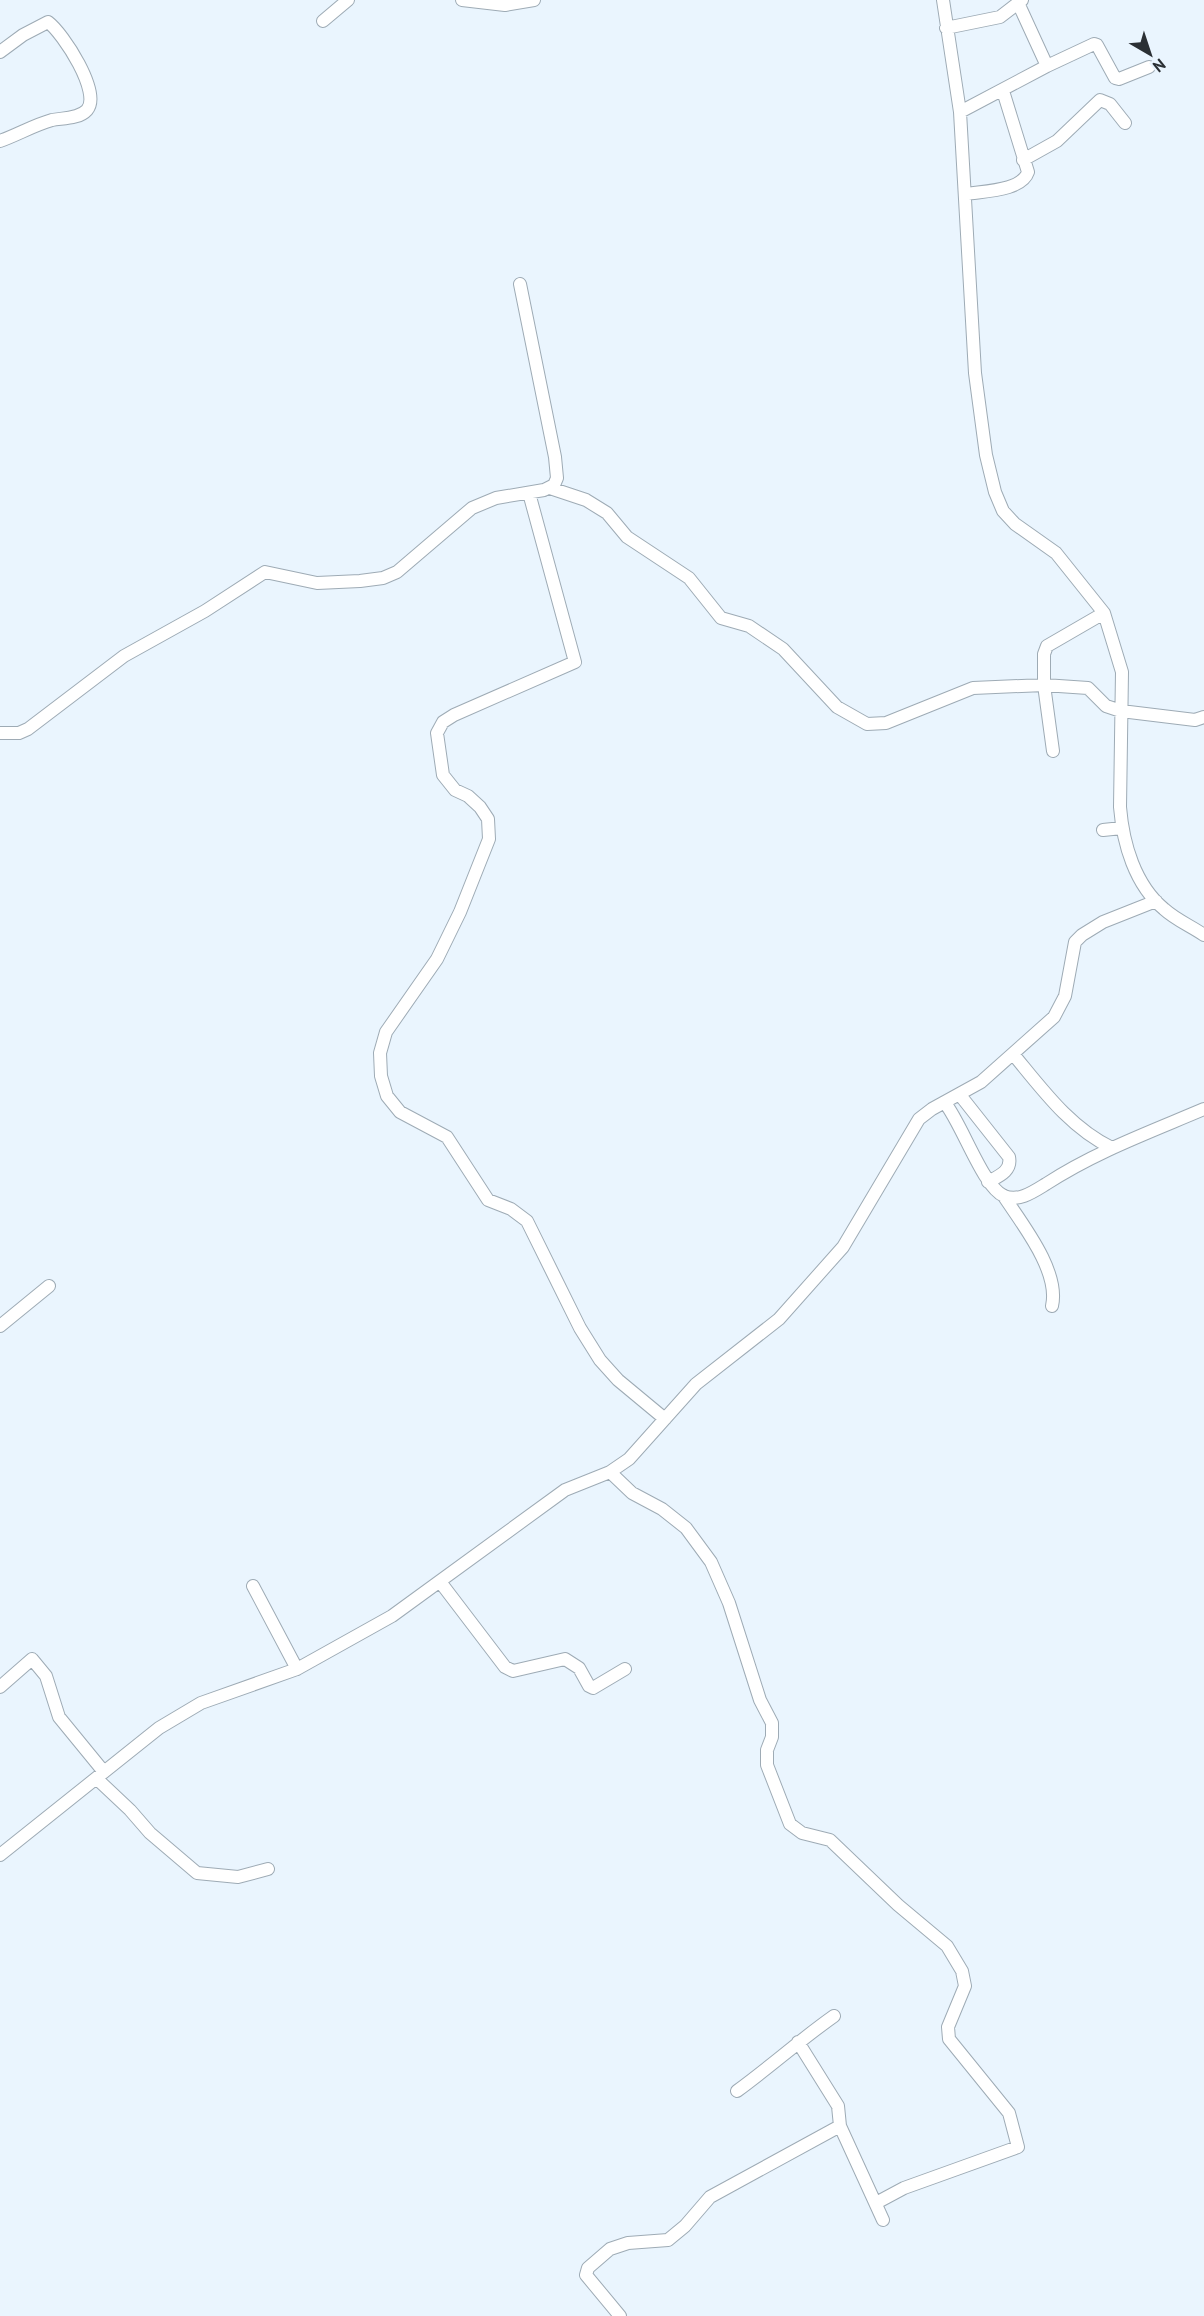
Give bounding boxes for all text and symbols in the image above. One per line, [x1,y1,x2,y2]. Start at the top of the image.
north arrow [1120,24,1180,84]
text: N [1149,55,1170,77]

